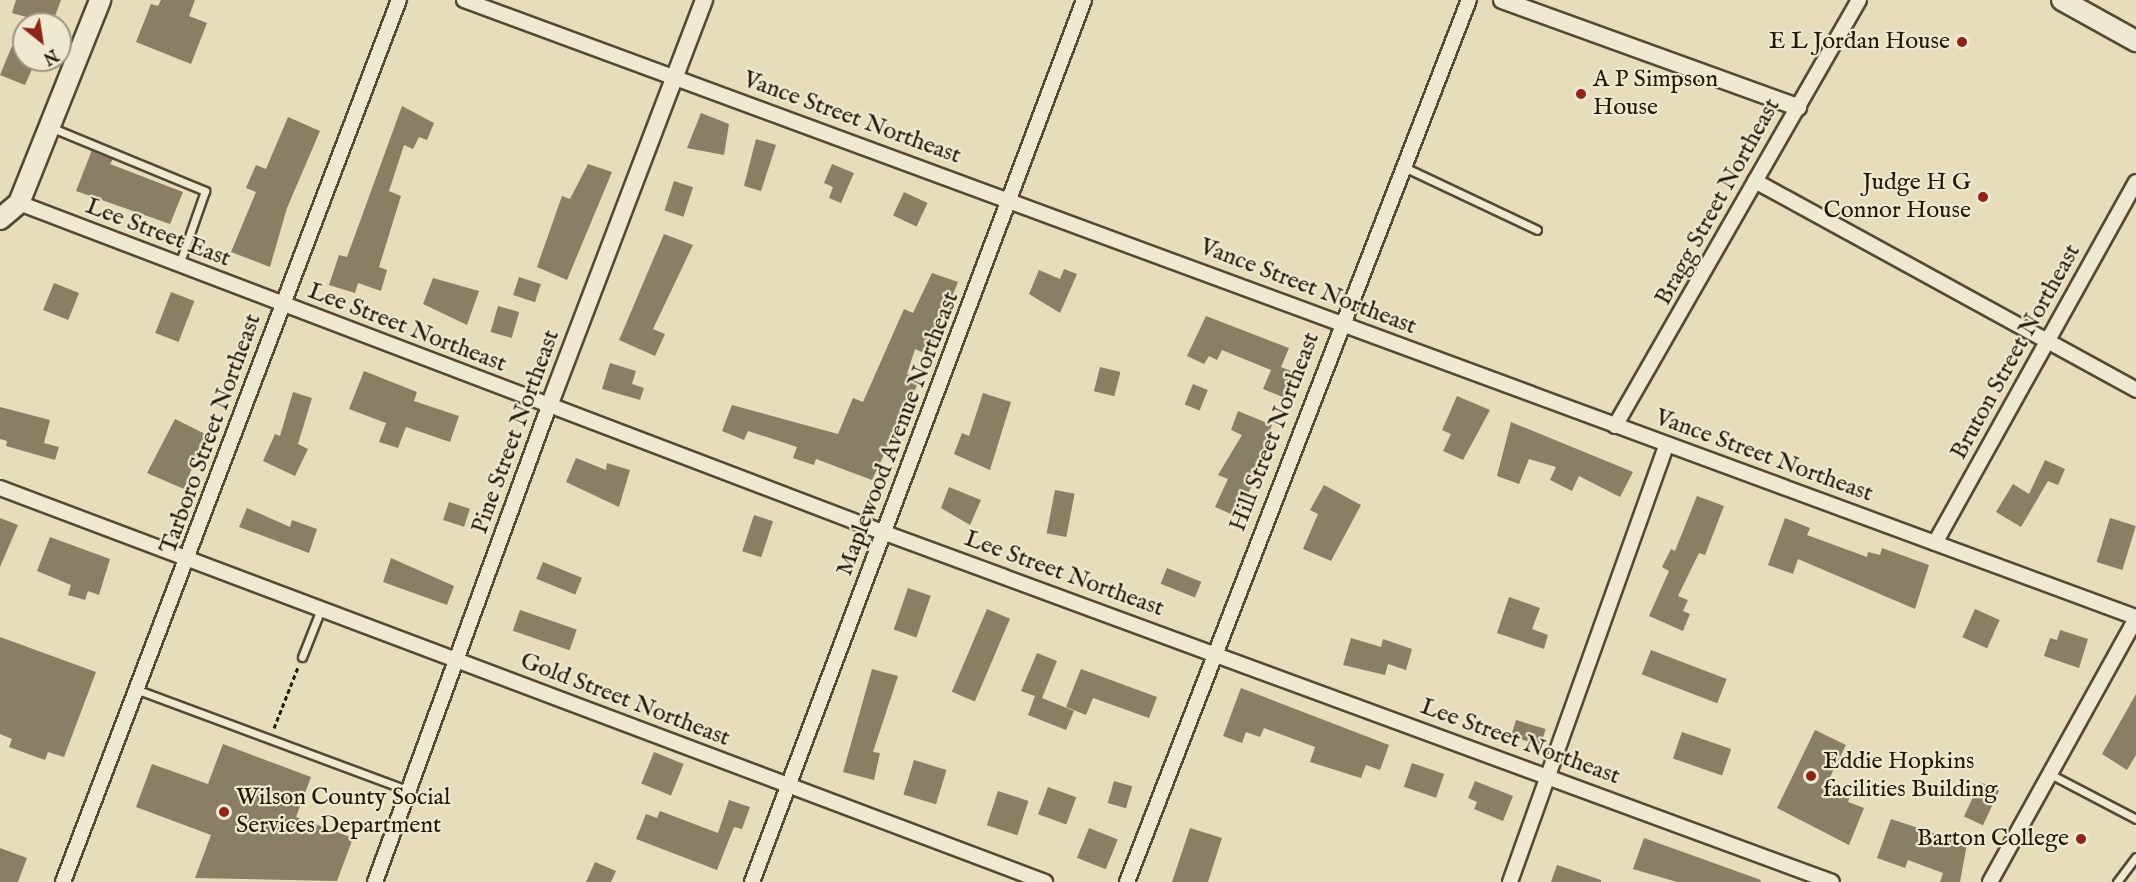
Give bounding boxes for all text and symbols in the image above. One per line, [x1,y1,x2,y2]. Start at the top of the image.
north arrow [12,12,72,72]
place label: E L Jordan House [1769,28,1950,56]
marker: E L Jordan House [1955,35,1969,49]
text: N [39,44,61,68]
street label: Vance Street Northeast [739,65,965,171]
place label: A P Simpson House [1593,66,1718,122]
marker: A P Simpson House [1574,87,1588,101]
street label: Bragg Street Northeast [1649,94,1787,310]
place label: Judge H G Connor House [1824,169,1971,225]
marker: Judge H G Connor House [1976,190,1990,204]
street label: Lee Street East [81,192,235,274]
street label: Vance Street Northeast [1196,232,1420,342]
street label: Bruton Street Northeast [1945,239,2087,465]
street label: Lee Street Northeast [304,277,510,379]
street label: Maplewood Avenue Northeast [830,288,966,580]
street label: Tarboro Street Northeast [154,310,268,558]
street label: Pine Street Northeast [466,326,566,538]
street label: Hill Street Northeast [1224,328,1326,536]
street label: Vance Street Northeast [1651,403,1877,509]
street label: Lee Street Northeast [960,525,1168,623]
street label: Gold Street Northeast [516,647,734,753]
street label: Lee Street Northeast [1416,693,1624,791]
place label: Eddie Hopkins facilities Building [1823,748,1997,804]
marker: Eddie Hopkins facilities Building [1804,769,1818,783]
place label: Wilson County Social Services Department [236,784,451,840]
marker: Wilson County Social Services Department [217,805,231,819]
place label: Barton College [1917,825,2069,853]
marker: Barton College [2074,832,2088,846]

